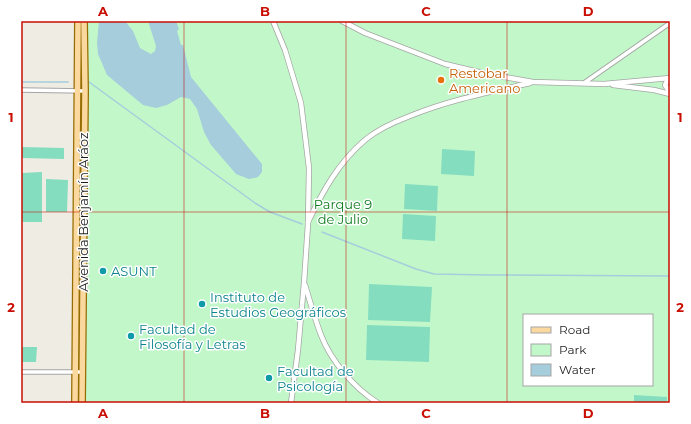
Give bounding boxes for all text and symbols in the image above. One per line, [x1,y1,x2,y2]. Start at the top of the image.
text: A [97,3,109,19]
text: B [260,3,270,19]
text: C [421,3,431,19]
text: D [583,3,594,19]
place label: Restobar Americano [449,65,521,96]
marker: Restobar Americano [436,75,446,85]
text: 1 [8,109,14,125]
text: 1 [677,109,683,125]
street label: Avenida Benjamín Aráoz [75,132,91,292]
park label: Parque 9 de Julio [314,196,372,227]
place label: ASUNT [111,263,157,279]
marker: ASUNT [98,266,108,276]
place label: Instituto de Estudios Geográficos [210,289,346,320]
text: 2 [7,299,15,315]
marker: Instituto de Estudios Geográficos [197,299,207,309]
text: 2 [676,299,684,315]
legend [523,314,653,386]
place label: Facultad de Filosofía y Letras [139,321,246,352]
text: Road [559,322,590,337]
marker: Facultad de Filosofía y Letras [126,331,136,341]
text: Park [559,342,587,357]
text: Water [559,362,596,377]
place label: Facultad de Psicología [277,363,354,394]
marker: Facultad de Psicología [264,373,274,383]
text: A [97,405,109,421]
text: B [260,405,270,421]
text: C [421,405,431,421]
text: D [583,405,594,421]

